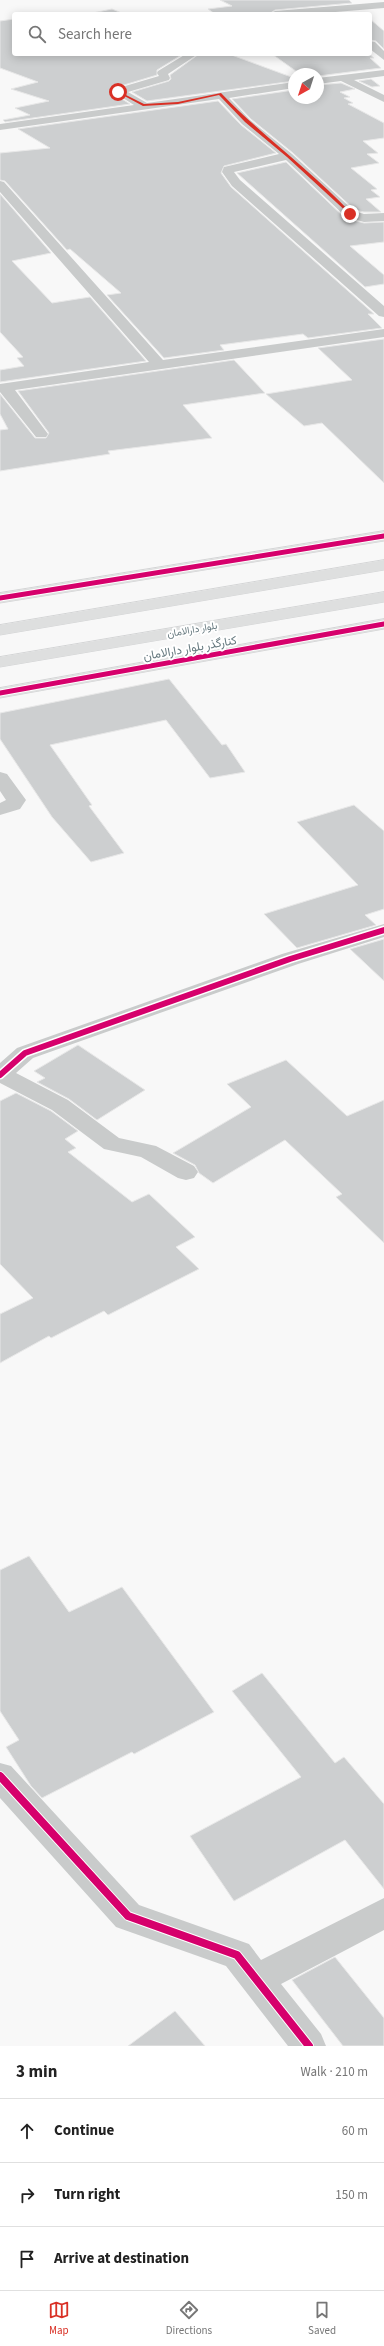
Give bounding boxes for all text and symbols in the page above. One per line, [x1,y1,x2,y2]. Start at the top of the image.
search box [12,12,372,56]
icon: search [26,23,48,45]
text: Search here [58,24,132,45]
north arrow [288,68,324,104]
route start [109,83,127,101]
route end [341,205,359,223]
street label: بلوار دارالامان [166,619,218,641]
street label: کنارگذر بلوار دارالامان [142,632,238,665]
text: 3 min [16,2060,57,2084]
text: Walk · 210 m [300,2063,368,2081]
icon: ahead [16,2120,38,2142]
text: Continue [54,2120,114,2141]
text: 60 m [342,2122,368,2140]
icon: right [16,2184,38,2206]
text: Turn right [54,2184,120,2205]
text: 150 m [335,2186,368,2204]
icon: arrive [16,2248,38,2270]
text: Arrive at destination [54,2248,189,2269]
tab: Map [48,2299,70,2338]
tab: Directions [166,2299,212,2338]
tab: Saved [308,2299,336,2338]

